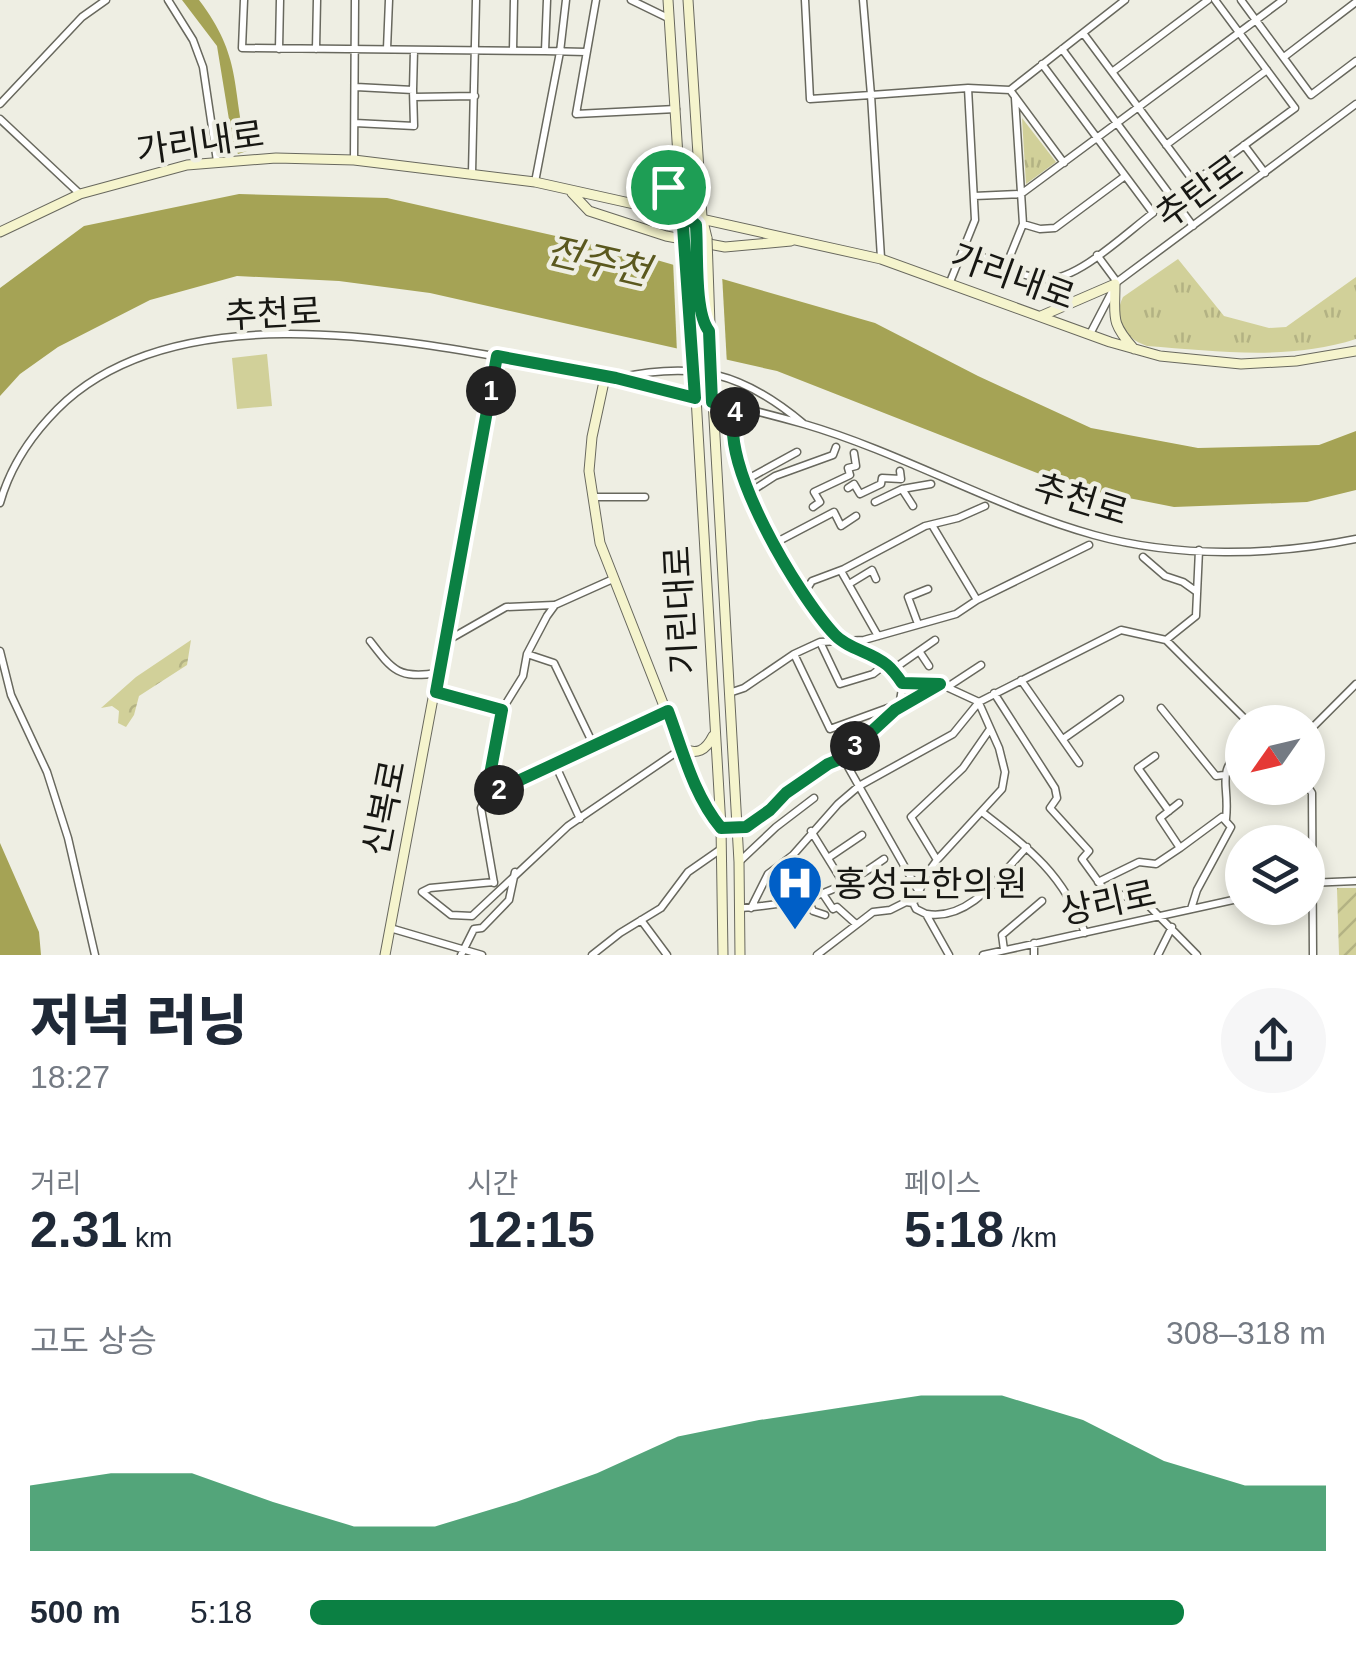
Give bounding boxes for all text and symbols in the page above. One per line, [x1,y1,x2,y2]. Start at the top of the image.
street label: 가리내로 [134,114,266,170]
pin [626,145,711,230]
street label: 추탄로 [1148,147,1250,235]
icon: arrive [641,160,696,215]
water label: 전주천 [542,229,658,294]
street label: 가리내로 [946,236,1080,316]
street label: 추천로 [224,291,322,335]
pin: 1 [466,366,516,416]
text: 1 [483,375,499,406]
pin: 4 [710,387,760,437]
text: 4 [727,396,743,427]
street label: 추천로 [1029,466,1133,532]
street label: 기린대로 [657,545,703,675]
north arrow [1225,705,1325,805]
map controls [1225,705,1325,925]
pin: 3 [830,721,880,771]
text: 3 [847,730,863,761]
street label: 신복로 [356,757,412,859]
pin: 2 [474,765,524,815]
text: 2 [491,774,507,805]
button: layers [1225,825,1325,925]
hospital icon: 홍성근한의원 [765,853,825,932]
place label: 홍성근한의원 [834,864,1027,903]
street label: 상리로 [1057,873,1159,931]
button: share [1221,988,1326,1093]
text: 저녁 러닝 [30,990,248,1052]
text: 18:27 [30,1059,110,1095]
text: 거리 [30,1168,82,1199]
text: 시간 [467,1168,519,1199]
text: 페이스 [904,1168,981,1199]
text: 2.31 [30,1202,127,1258]
text: 12:15 [467,1202,595,1258]
text: 5:18 [904,1202,1004,1258]
text: km [127,1222,172,1253]
text: /km [1004,1222,1057,1253]
text: 308–318 m [1166,1315,1326,1351]
text: 고도 상승 [30,1323,157,1359]
text: 500 m [30,1594,121,1630]
text: 5:18 [190,1594,252,1630]

